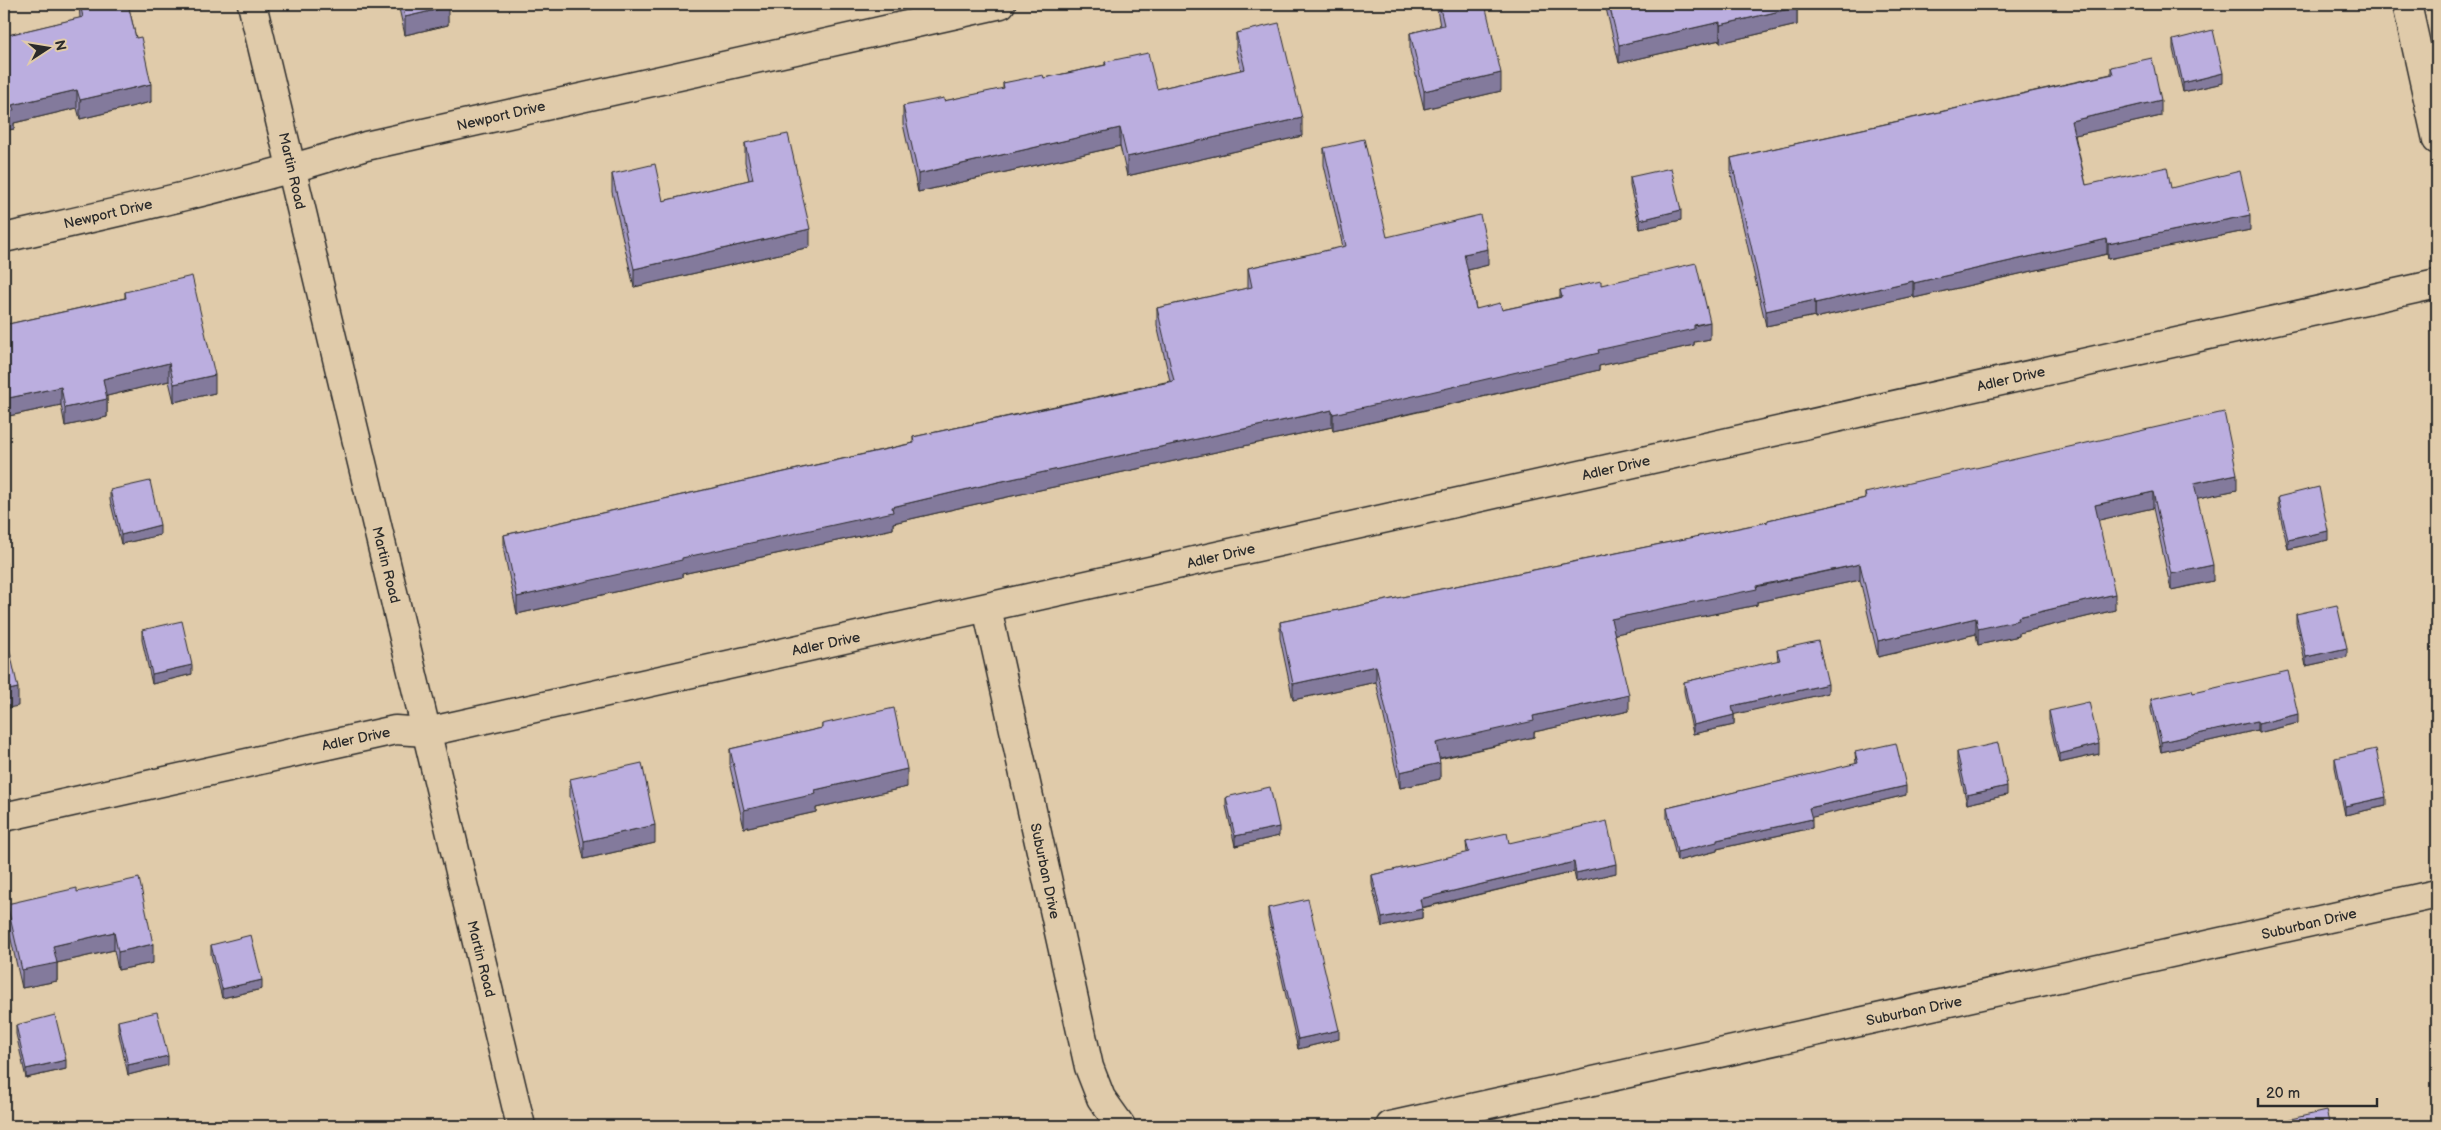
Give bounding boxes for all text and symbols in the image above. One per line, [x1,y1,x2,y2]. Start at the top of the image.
north arrow [22,22,72,72]
text: N [51,38,70,52]
street label: Newport Drive [455,98,547,134]
street label: Martin Road [275,131,309,211]
street label: Newport Drive [62,196,154,232]
street label: Adler Drive [1975,363,2047,395]
street label: Adler Drive [1580,452,1652,484]
street label: Martin Road [368,525,404,605]
street label: Adler Drive [1185,540,1257,572]
street label: Adler Drive [790,628,862,660]
street label: Adler Drive [320,723,392,755]
street label: Suburban Drive [1027,822,1063,920]
street label: Suburban Drive [2260,905,2358,943]
street label: Martin Road [463,919,499,999]
street label: Suburban Drive [1865,993,1963,1029]
scale bar [2258,1075,2377,1107]
text: 20 m [2266,1084,2300,1103]

